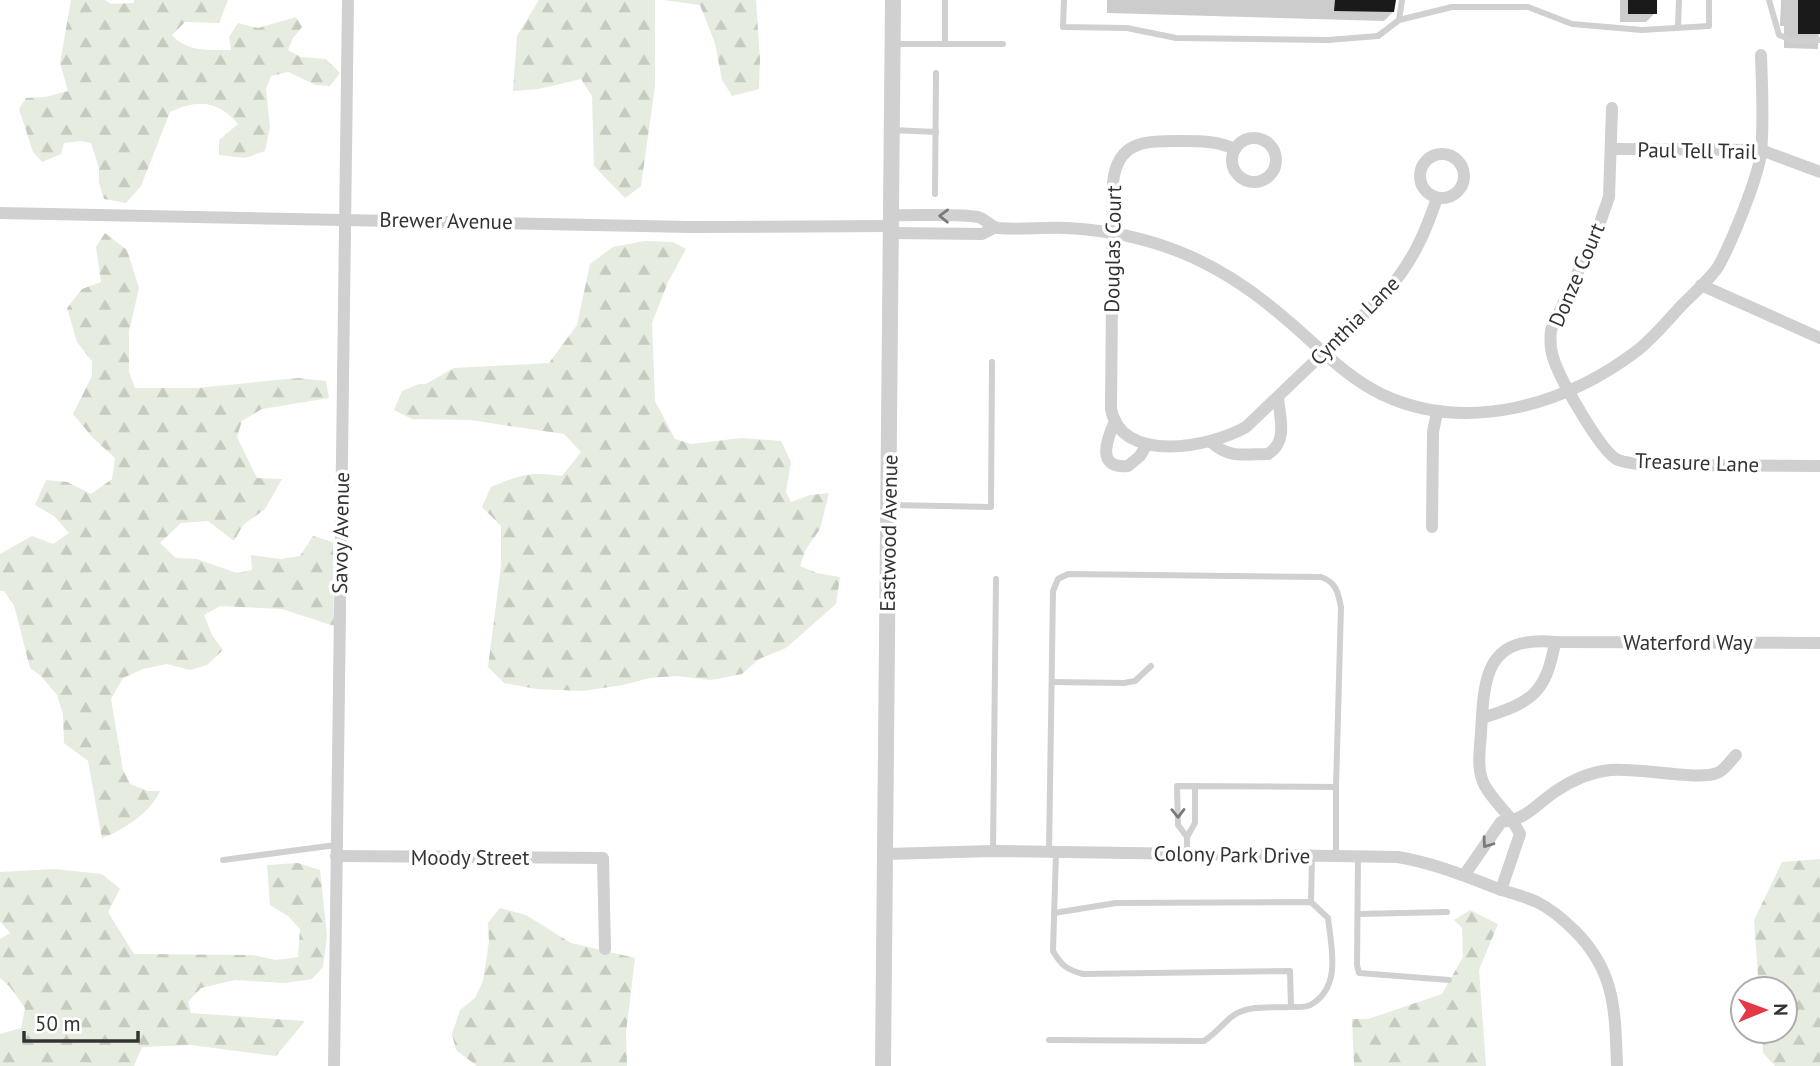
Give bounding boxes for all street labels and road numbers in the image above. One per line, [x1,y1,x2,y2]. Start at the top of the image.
street label: Paul Tell Trail [1637,136,1757,165]
street label: Douglas Court [1098,185,1127,313]
street label: Brewer Avenue [379,206,513,235]
street label: Donze Court [1543,219,1611,331]
street label: Cynthia Lane [1304,270,1405,371]
street label: Treasure Lane [1634,447,1760,478]
street label: Eastwood Avenue [874,454,903,612]
street label: Savoy Avenue [326,472,355,594]
street label: Waterford Way [1623,629,1753,656]
street label: Colony Park Drive [1153,840,1311,869]
street label: Moody Street [411,844,529,871]

